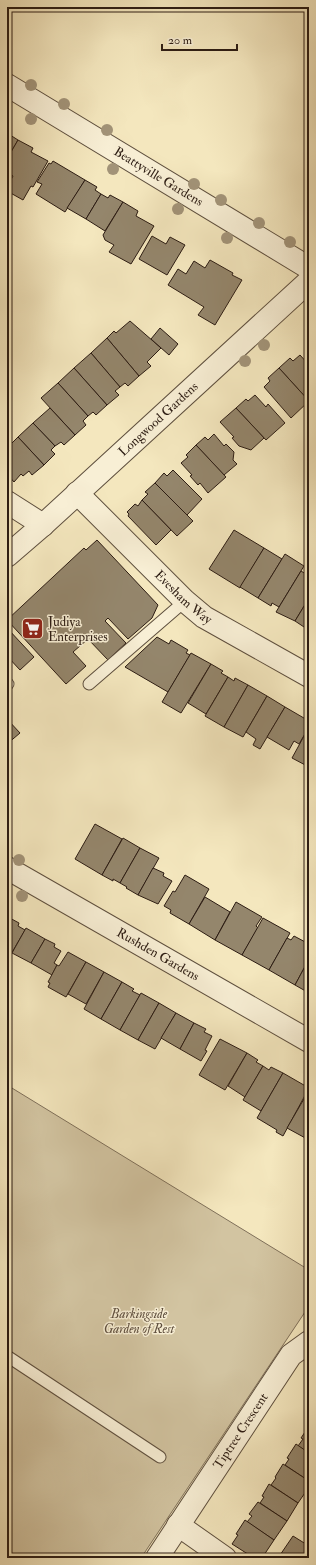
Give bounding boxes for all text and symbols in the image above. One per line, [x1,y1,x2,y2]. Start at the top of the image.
scale bar [162,26,237,52]
text: 20 m [168,33,193,48]
street label: Beattyville Gardens [111,144,206,210]
street label: Longwood Gardens [115,378,202,460]
street label: Evesham Way [151,567,215,629]
place label: Judiya Enterprises [47,614,108,646]
supermarket icon: Judiya Enterprises [19,616,45,642]
street label: Rushden Gardens [114,925,203,985]
park label: Barkingside Garden of Rest [104,1306,176,1337]
street label: Tiptree Crescent [210,1390,272,1472]

